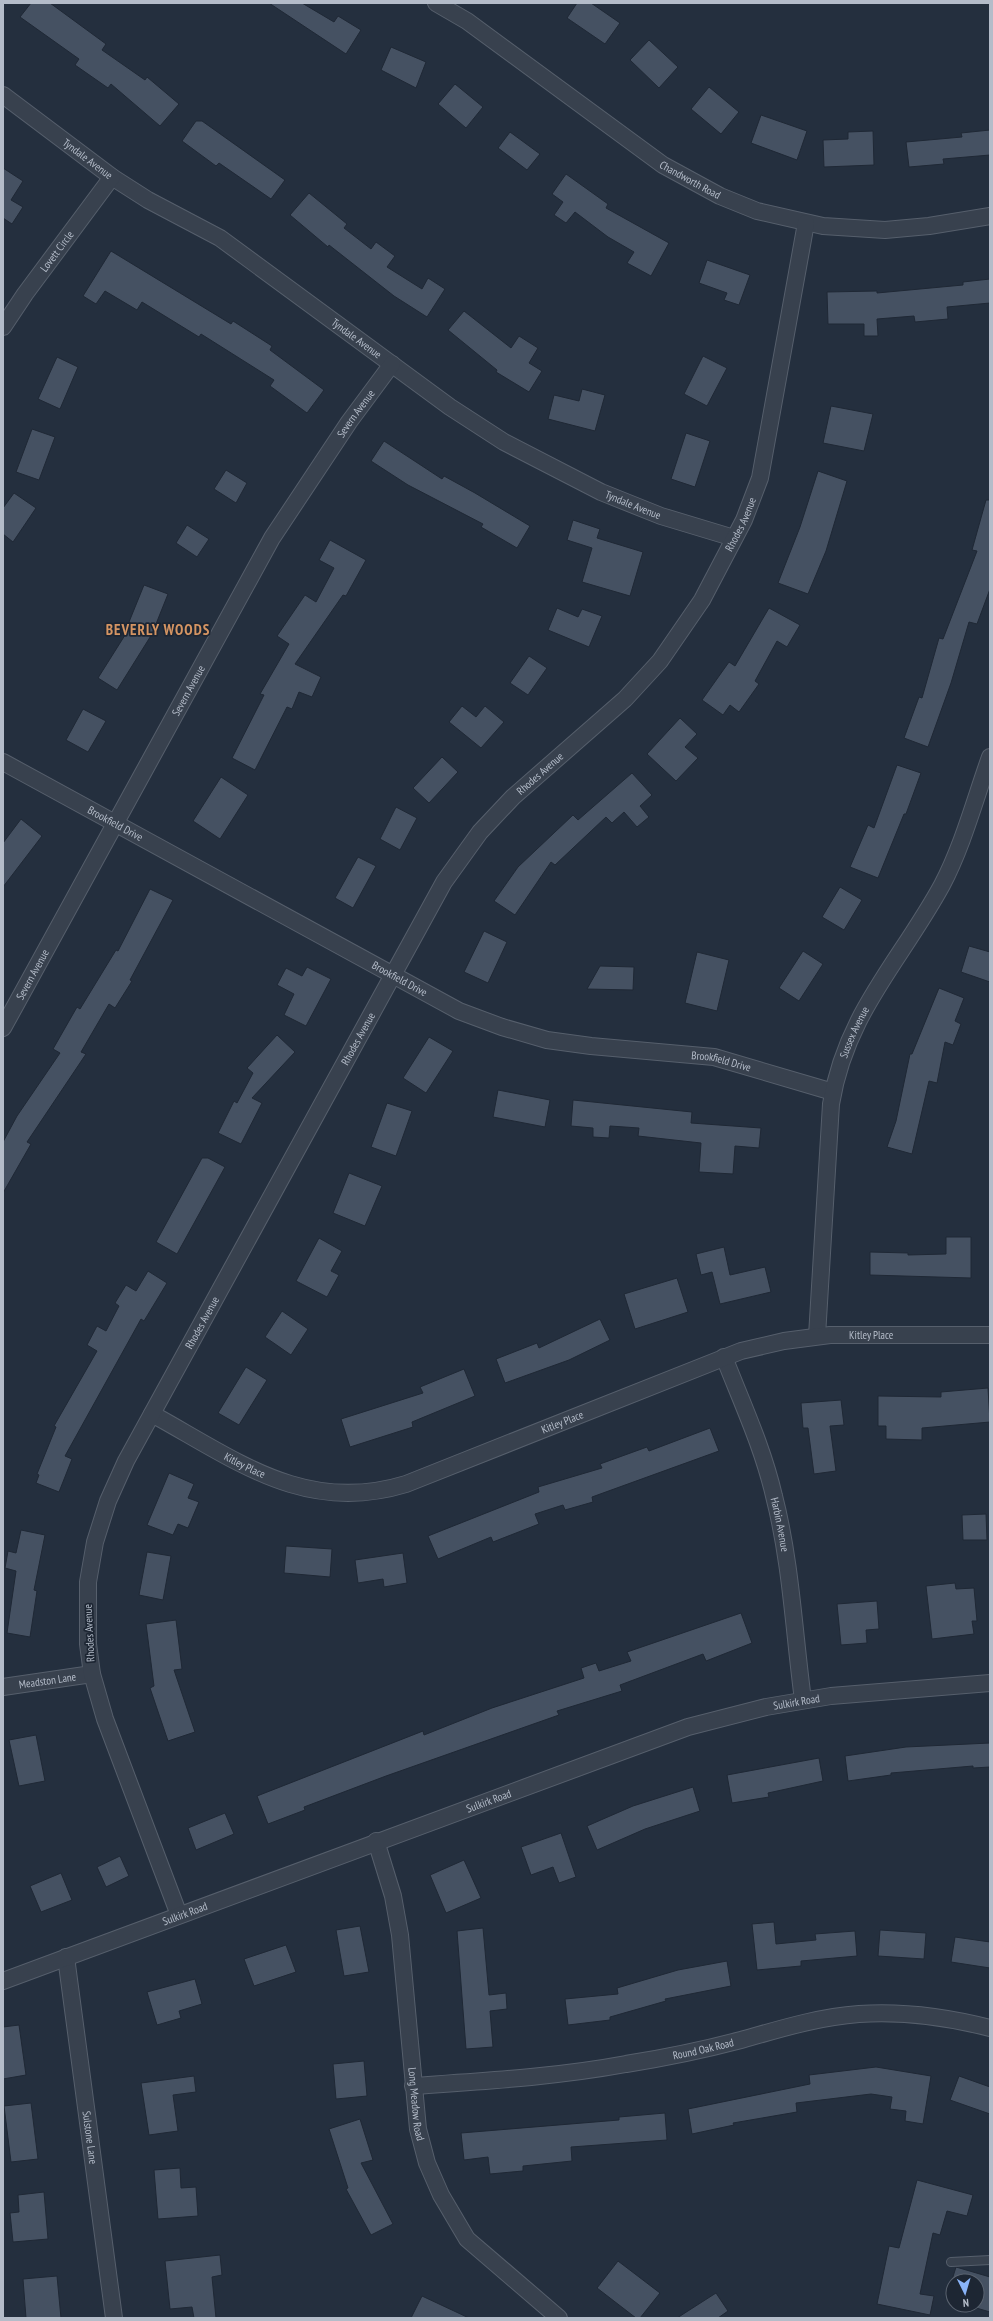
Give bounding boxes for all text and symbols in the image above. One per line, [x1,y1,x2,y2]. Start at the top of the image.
street label: Tyndale Avenue [60,135,116,182]
street label: Chandworth Road [657,158,723,202]
street label: Lovett Circle [37,228,77,274]
street label: Tyndale Avenue [329,315,385,362]
street label: Severn Avenue [334,386,378,440]
street label: Tyndale Avenue [603,487,664,522]
street label: Rhodes Avenue [722,495,759,554]
district label: BEVERLY WOODS [106,620,210,639]
street label: Severn Avenue [169,662,208,718]
street label: Rhodes Avenue [513,749,567,798]
street label: Brookfield Drive [85,803,146,844]
street label: Severn Avenue [13,946,52,1002]
street label: Brookfield Drive [370,958,430,1000]
street label: Sussex Avenue [836,1003,872,1060]
street label: Rhodes Avenue [338,1009,378,1067]
street label: Brookfield Drive [691,1048,753,1075]
street label: Rhodes Avenue [182,1293,222,1351]
street label: Kitley Place [849,1328,894,1342]
street label: Kitley Place [539,1407,586,1437]
street label: Kitley Place [222,1449,268,1481]
street label: Harbin Avenue [768,1496,792,1553]
street label: Rhodes Avenue [80,1603,98,1662]
street label: Meadston Lane [18,1669,77,1692]
street label: Sulkirk Road [772,1691,821,1713]
street label: Sulkirk Road [464,1786,513,1816]
street label: Sulkirk Road [160,1899,210,1928]
street label: Round Oak Road [672,2035,735,2063]
street label: Long Meadow Road [405,2067,428,2142]
street label: Sulstone Lane [80,2110,101,2165]
north arrow [945,2273,985,2313]
text: N [962,2296,969,2310]

